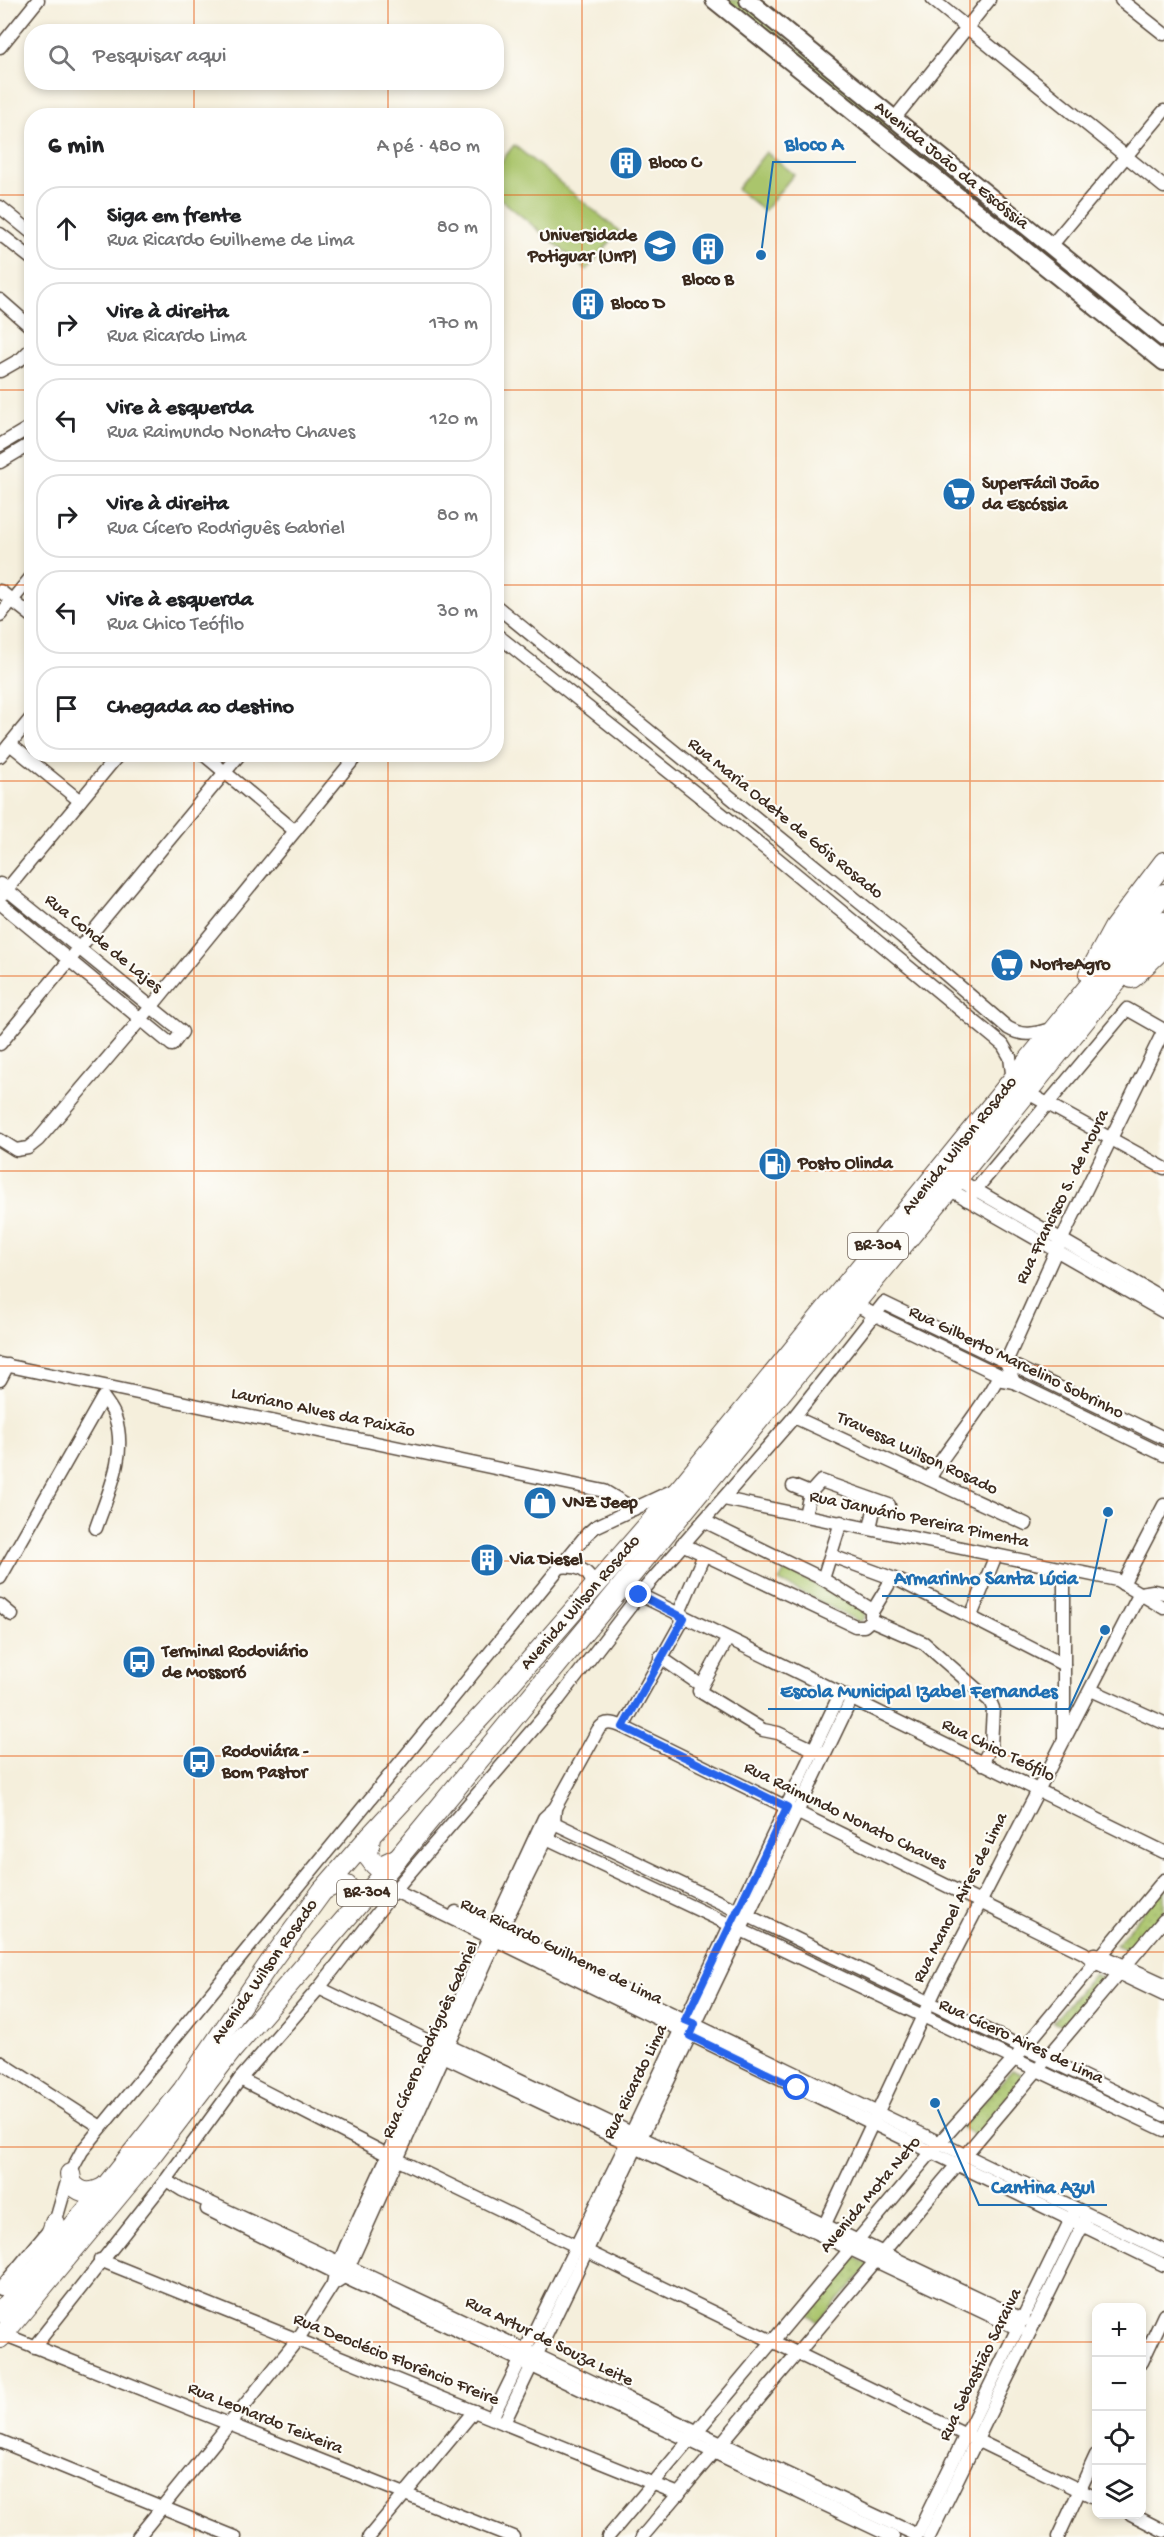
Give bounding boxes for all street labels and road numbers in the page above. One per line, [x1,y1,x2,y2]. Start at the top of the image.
street label: Avenida João da Escóssia [869,97,1033,235]
street label: Rua Maria Odete de Góis Rosado [683,734,887,904]
street label: Rua Conde de Lajes [40,890,167,999]
street label: Avenida Wilson Rosado [898,1072,1022,1220]
street label: Rua Francisco S. de Moura [1012,1105,1115,1288]
road number: BR-304 [848,1233,908,1259]
street label: Rua Gilberto Marcelino Sobrinho [905,1302,1127,1424]
street label: Lauriano Alves da Paixão [229,1383,417,1443]
street label: Travessa Wilson Rosado [832,1407,1001,1501]
street label: Rua Januário Pereira Pimenta [807,1486,1032,1554]
street label: Avenida Wilson Rosado [517,1531,645,1675]
street label: Rua Chico Teófilo [938,1715,1058,1787]
street label: Rua Raimundo Nonato Chaves [740,1758,951,1875]
street label: Rua Manoel Aires de Lima [909,1808,1014,1987]
road number: BR-304 [337,1880,397,1906]
street label: Rua Ricardo Guilheme de Lima [456,1894,666,2011]
street label: Avenida Wilson Rosado [207,1895,323,2049]
street label: Rua Cícero Rodriguês Gabriel [378,1938,484,2142]
street label: Rua Cícero Aires de Lima [935,1995,1108,2090]
street label: Rua Ricardo Lima [599,2020,673,2143]
street label: Avenida Mota Neto [816,2132,926,2258]
street label: Rua Sebastião Saraiva [935,2284,1028,2445]
street label: Rua Artur de Souza Leite [462,2292,637,2392]
street label: Rua Deoclécio Florêncio Freire [290,2309,503,2411]
street label: Rua Leonardo Teixeira [184,2378,347,2460]

